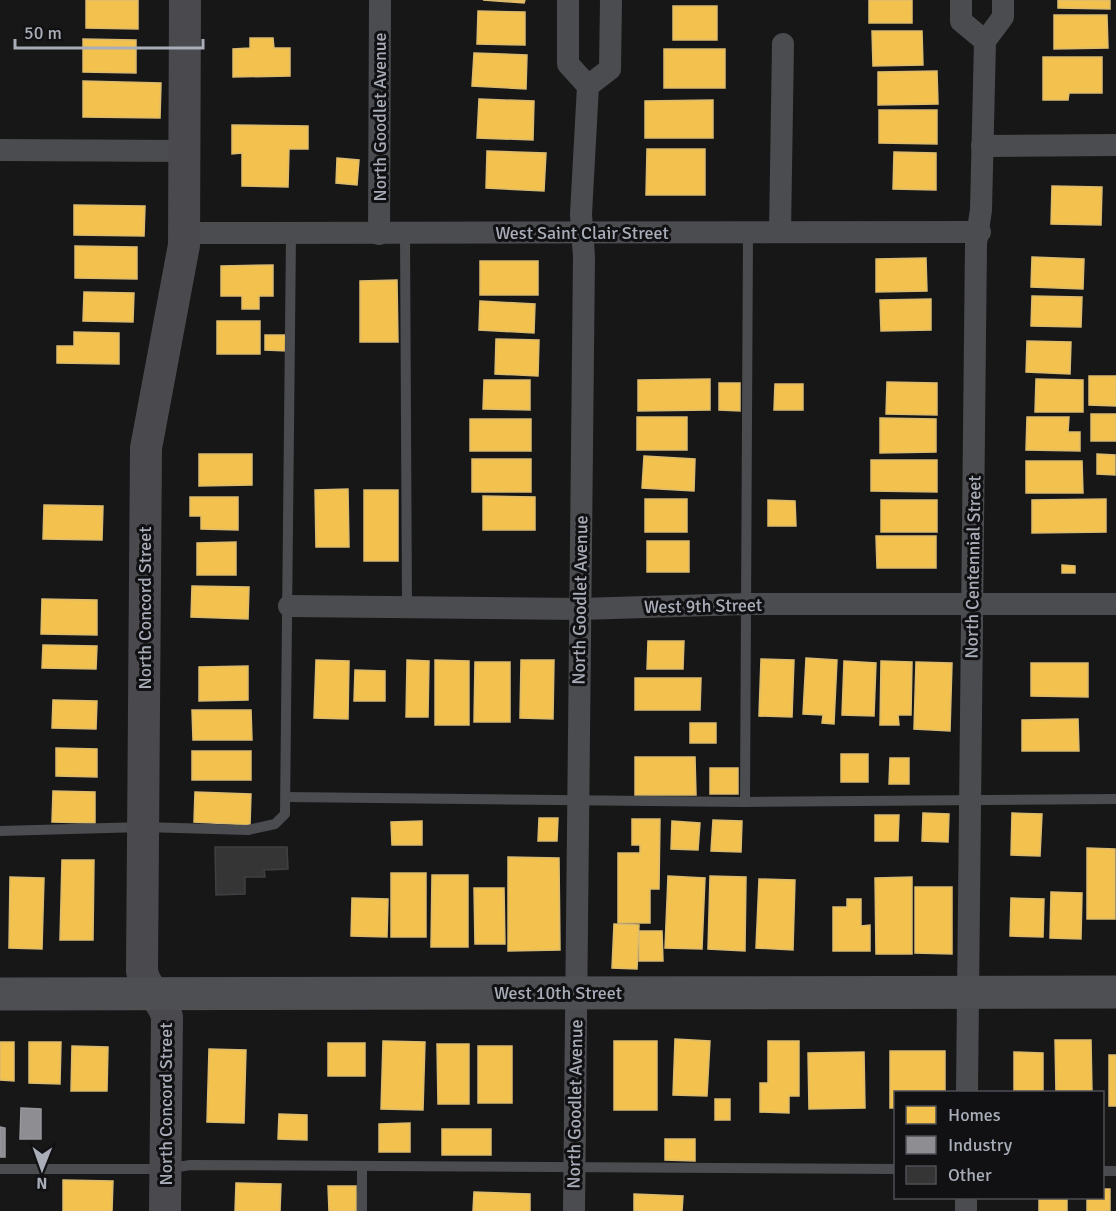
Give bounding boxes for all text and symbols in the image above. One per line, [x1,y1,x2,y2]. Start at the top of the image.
scale bar [15,12,202,50]
text: 50 m [24,22,62,44]
street label: North Goodlet Avenue [369,32,391,202]
street label: West Saint Clair Street [495,222,669,244]
street label: North Centennial Street [960,475,986,659]
street label: North Goodlet Avenue [568,515,592,685]
street label: North Concord Street [134,526,156,690]
street label: West 9th Street [644,594,762,618]
street label: West 10th Street [494,982,622,1004]
street label: North Goodlet Avenue [563,1019,587,1189]
street label: North Concord Street [155,1022,177,1186]
legend [894,1091,1104,1199]
text: Homes [948,1104,1001,1126]
text: Industry [948,1134,1013,1156]
north arrow [12,1139,72,1199]
text: Other [948,1164,992,1186]
text: N [36,1173,47,1193]

